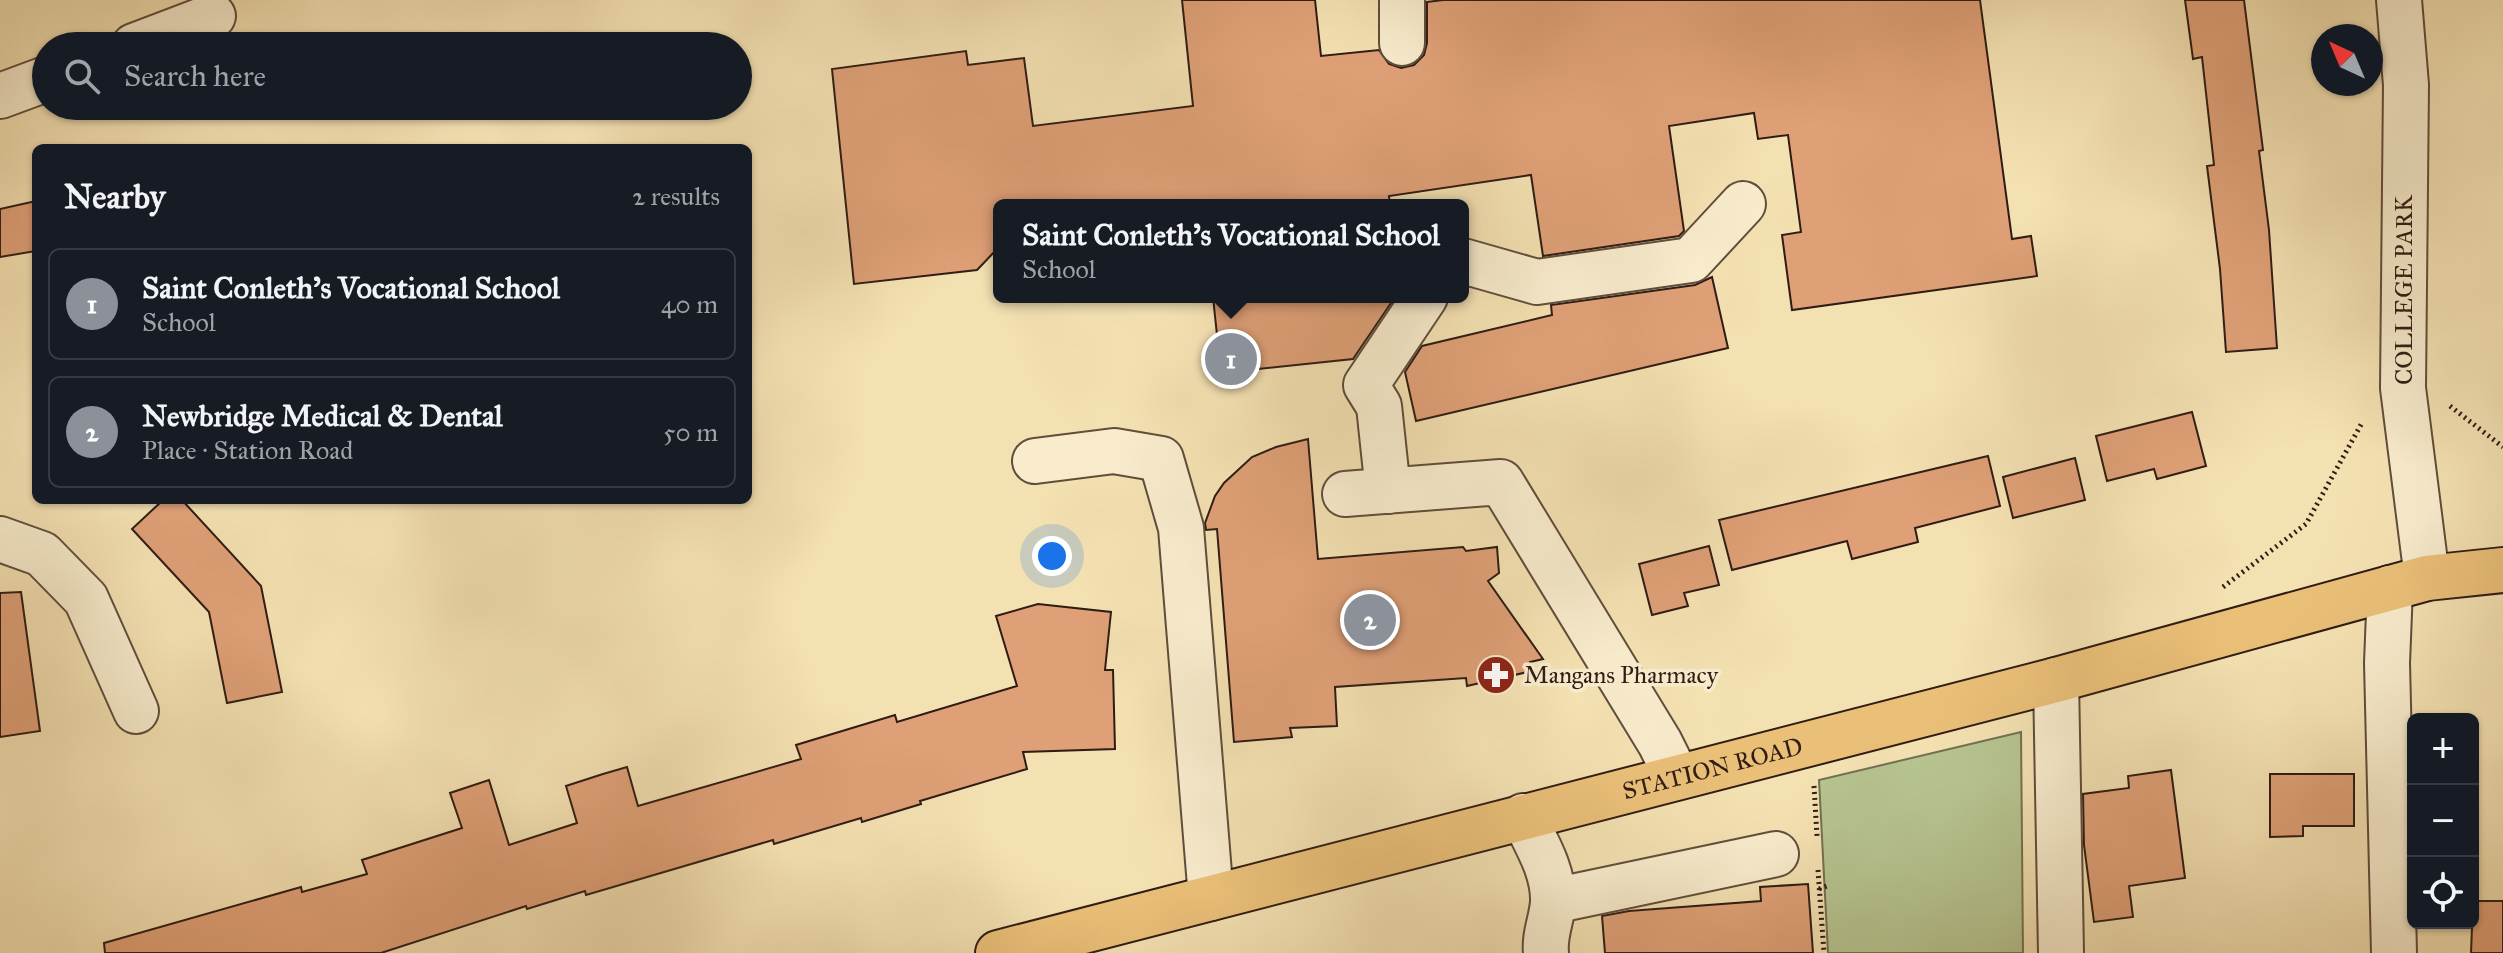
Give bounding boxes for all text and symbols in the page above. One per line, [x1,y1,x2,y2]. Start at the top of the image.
north arrow [2311,24,2383,96]
search box [32,32,752,120]
icon: search [60,54,104,98]
text: Search here [124,58,266,94]
text: Nearby [64,176,166,217]
text: 2 results [632,180,720,212]
street label: COLLEGE PARK [2389,194,2419,385]
popup [993,199,1469,303]
text: Saint Conleth's Vocational School [1022,217,1440,253]
text: School [1022,253,1096,285]
text: Saint Conleth's Vocational School [142,270,560,306]
text: 1 [87,288,97,320]
text: 40 m [661,288,718,320]
text: School [142,306,216,338]
pin: 1 [1205,329,1257,389]
text: Newbridge Medical & Dental [142,398,503,434]
text: 2 [86,416,98,448]
text: 50 m [663,416,718,448]
text: Place · Station Road [142,434,353,466]
your location [1032,536,1072,576]
pin: 2 [1344,590,1396,650]
pharmacy icon: Mangans Pharmacy [1475,654,1517,696]
place label: Mangans Pharmacy [1524,660,1719,690]
map controls [2407,713,2479,929]
button: + [2407,713,2479,785]
street label: STATION ROAD [1619,731,1806,806]
button: − [2407,785,2479,857]
button: locate [2407,857,2479,929]

